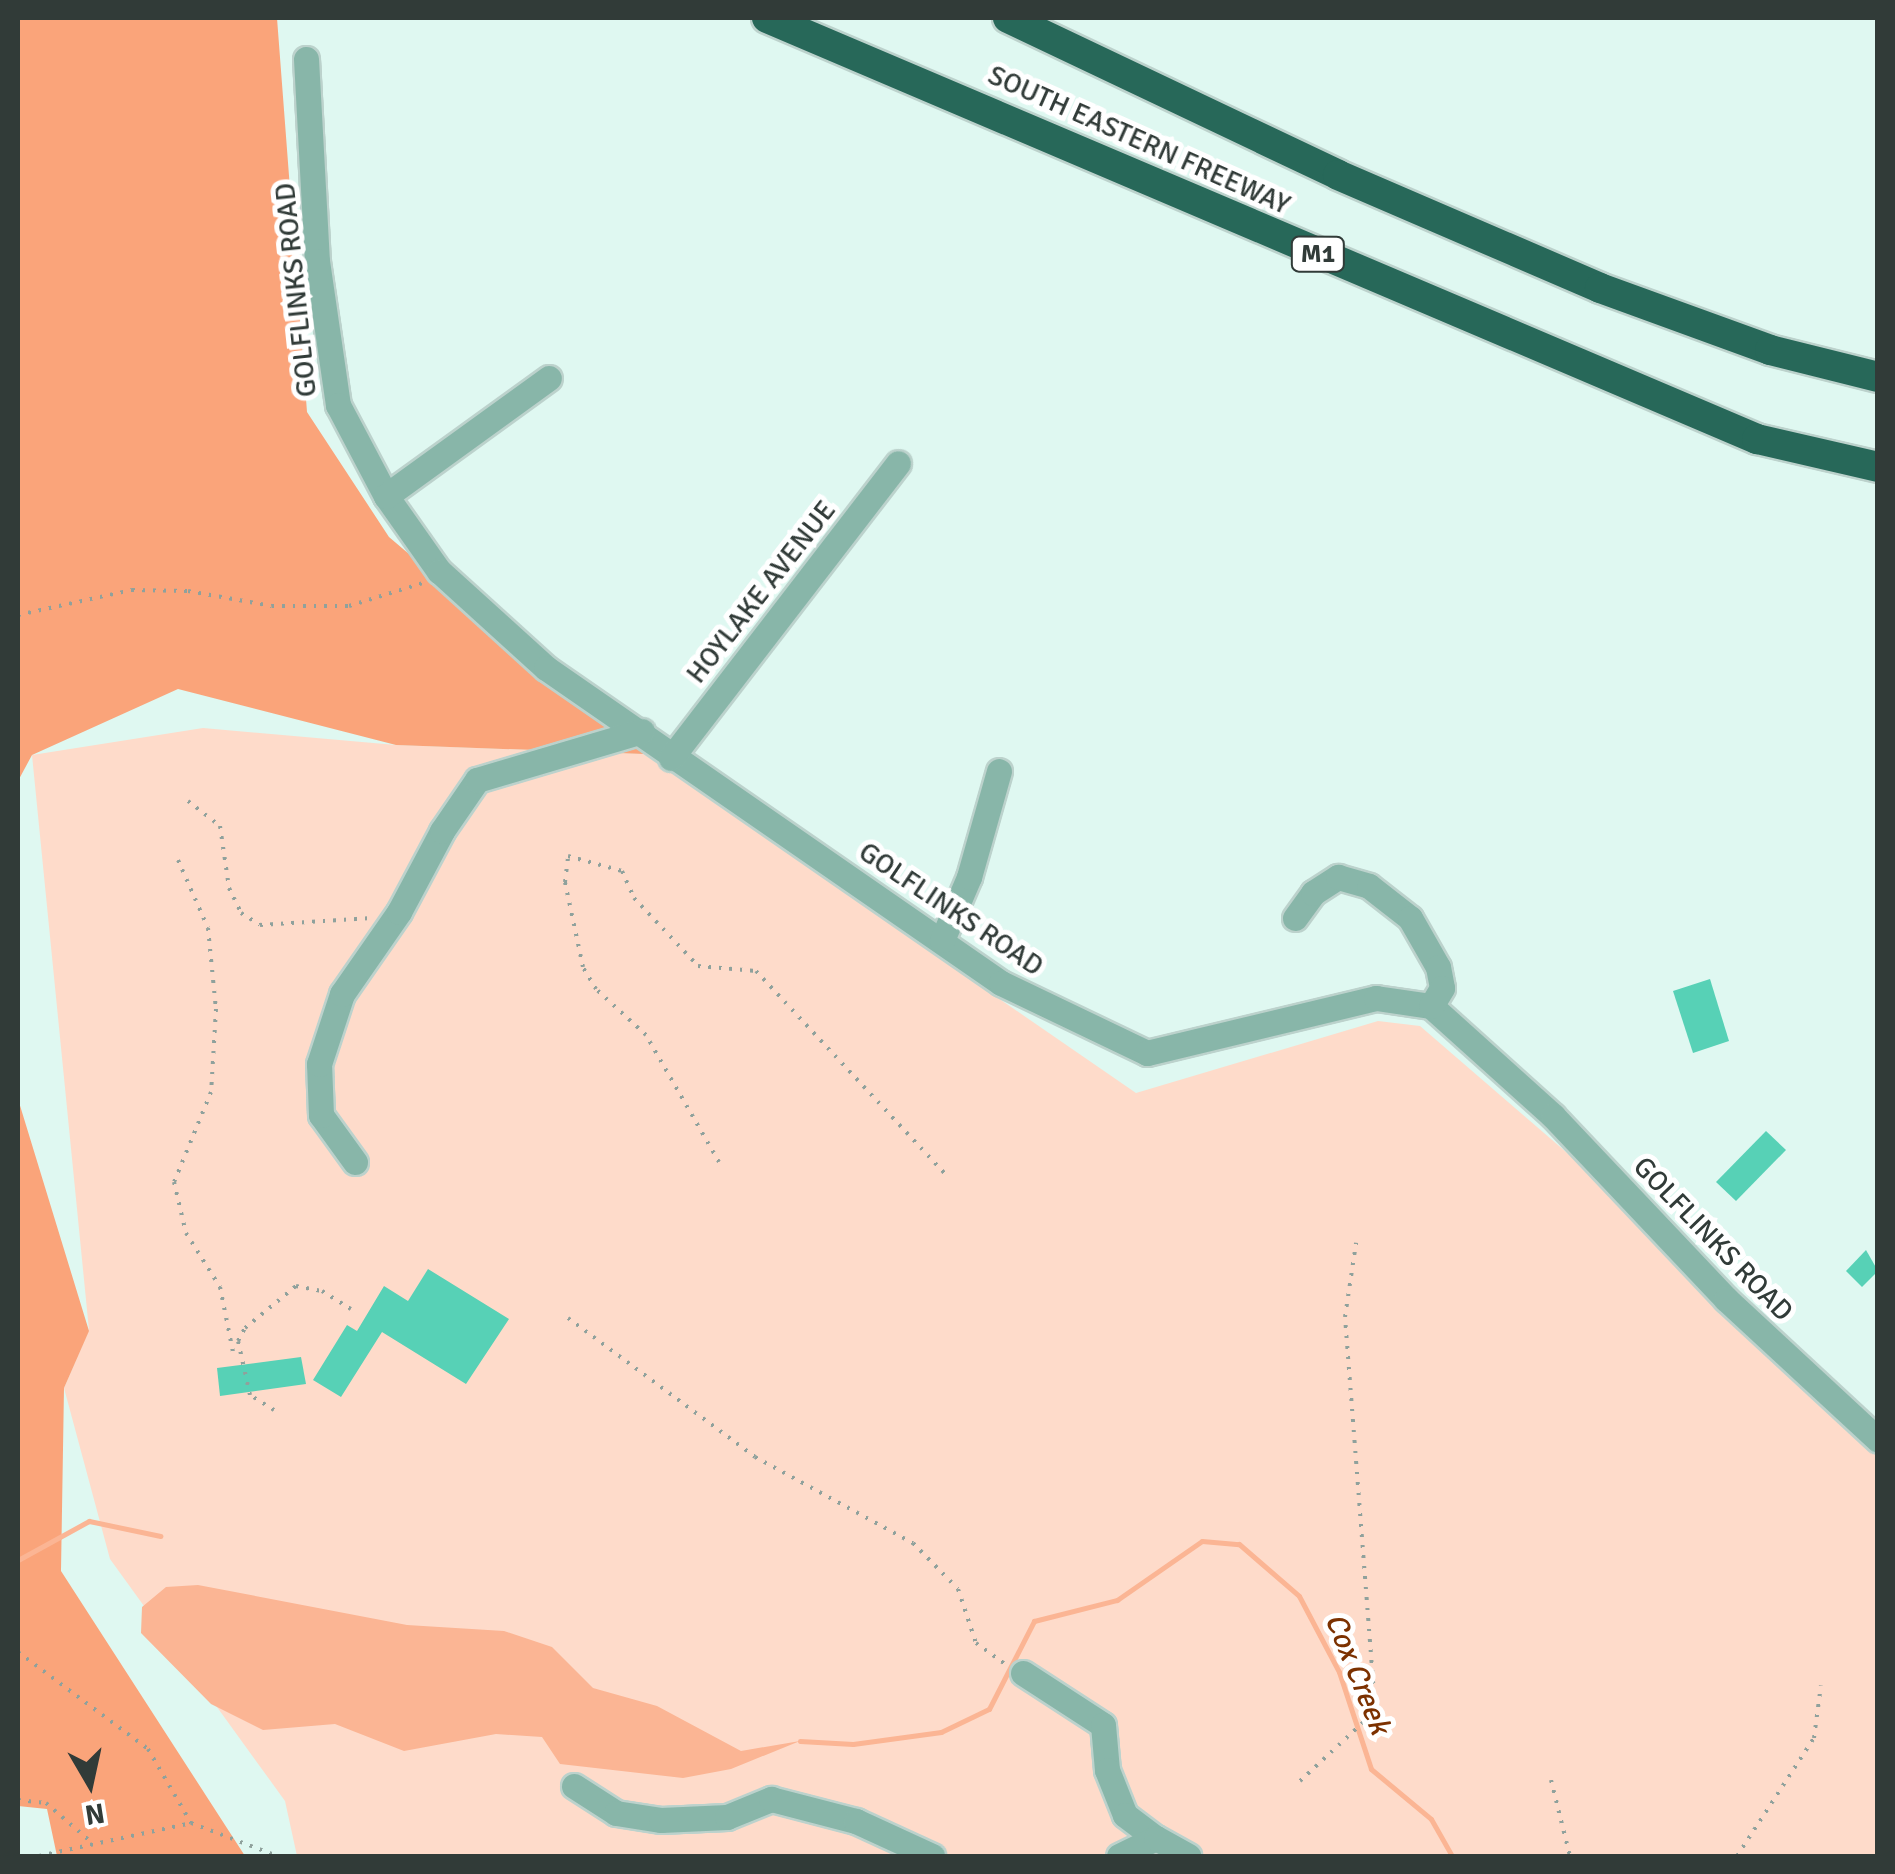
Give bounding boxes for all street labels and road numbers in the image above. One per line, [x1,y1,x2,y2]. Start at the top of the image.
street label: SOUTH EASTERN FREEWAY [983,58,1295,222]
street label: GOLFLINKS ROAD [268,181,324,399]
road number: M1 [1290,234,1346,274]
street label: HOYLAKE AVENUE [679,494,843,690]
street label: GOLFLINKS ROAD [852,835,1050,983]
street label: GOLFLINKS ROAD [1626,1150,1800,1328]

